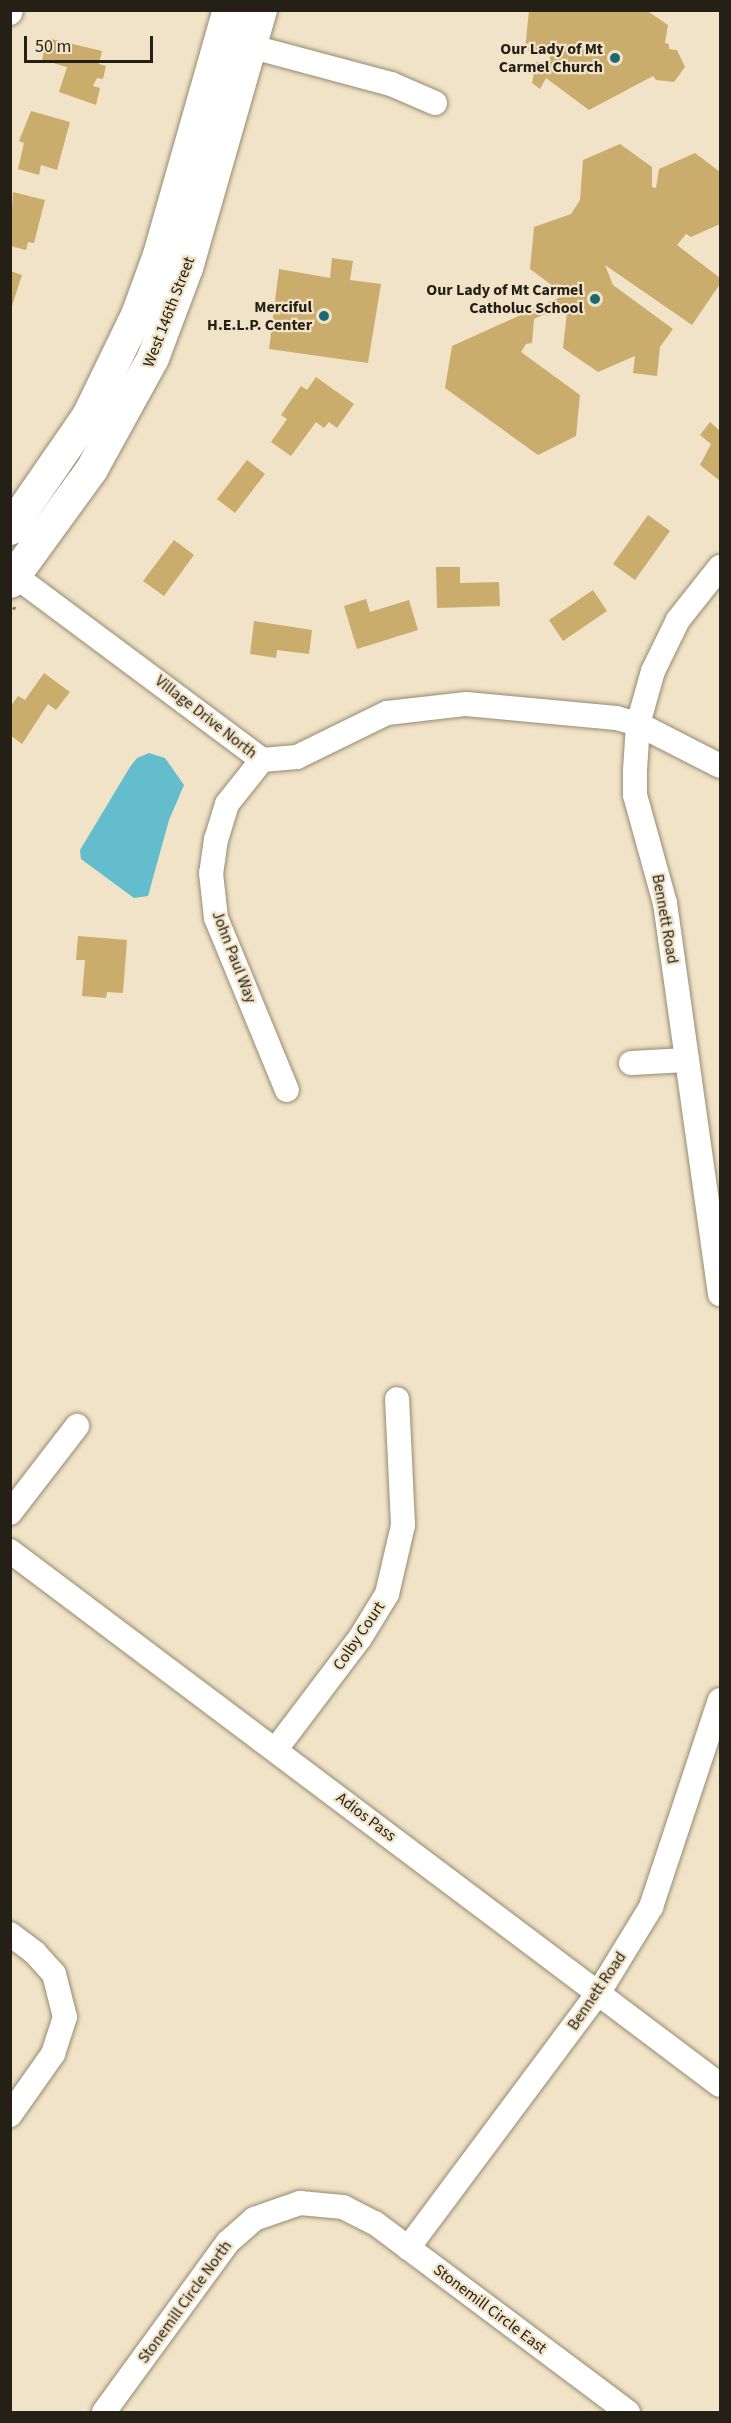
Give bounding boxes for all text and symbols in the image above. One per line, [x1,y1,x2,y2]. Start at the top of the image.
scale bar [27,24,156,62]
text: 50 m [35,34,71,59]
place label: Our Lady of Mt Carmel Church [499,39,603,77]
marker: Our Lady of Mt Carmel Church [608,51,622,65]
street label: West 146th Street [139,254,199,370]
place label: Our Lady of Mt Carmel Catholuc School [426,280,583,318]
marker: Our Lady of Mt Carmel Catholuc School [588,292,602,306]
place label: Merciful H.E.L.P. Center [207,297,312,335]
marker: Merciful H.E.L.P. Center [317,309,331,323]
street label: Village Drive North [151,671,261,763]
street label: Bennett Road [648,873,682,965]
street label: John Paul Way [208,908,260,1006]
street label: Colby Court [329,1598,389,1674]
street label: Adios Pass [332,1788,400,1846]
street label: Bennett Road [564,1948,630,2034]
street label: Stonemill Circle North [134,2237,236,2367]
street label: Stonemill Circle East [430,2260,550,2358]

